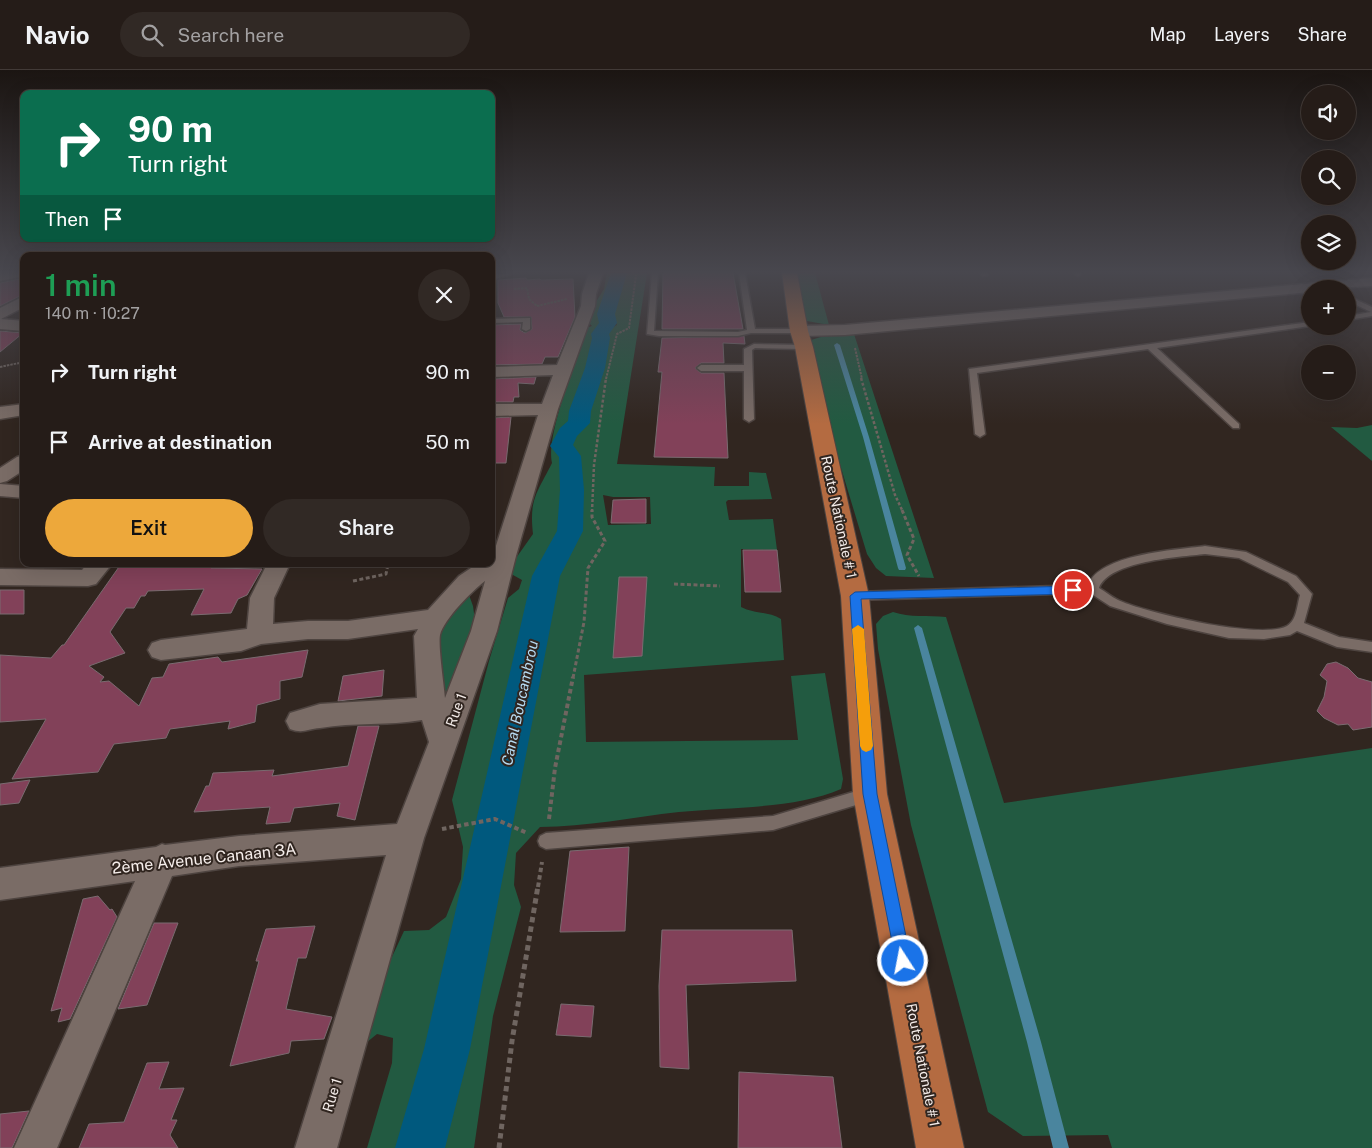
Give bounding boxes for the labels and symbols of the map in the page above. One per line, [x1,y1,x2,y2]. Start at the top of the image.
street label: Route Nationale # 1 [818,454,860,580]
pin [1052,569,1094,611]
water label: Canal Boucambrou [498,639,541,767]
street label: Rue 1 [443,691,469,729]
street label: 2ème Avenue Canaan 3A [111,839,297,878]
position arrow [876,934,928,986]
street label: Route Nationale # 1 [903,1002,943,1128]
street label: Rue 1 [319,1076,345,1114]

